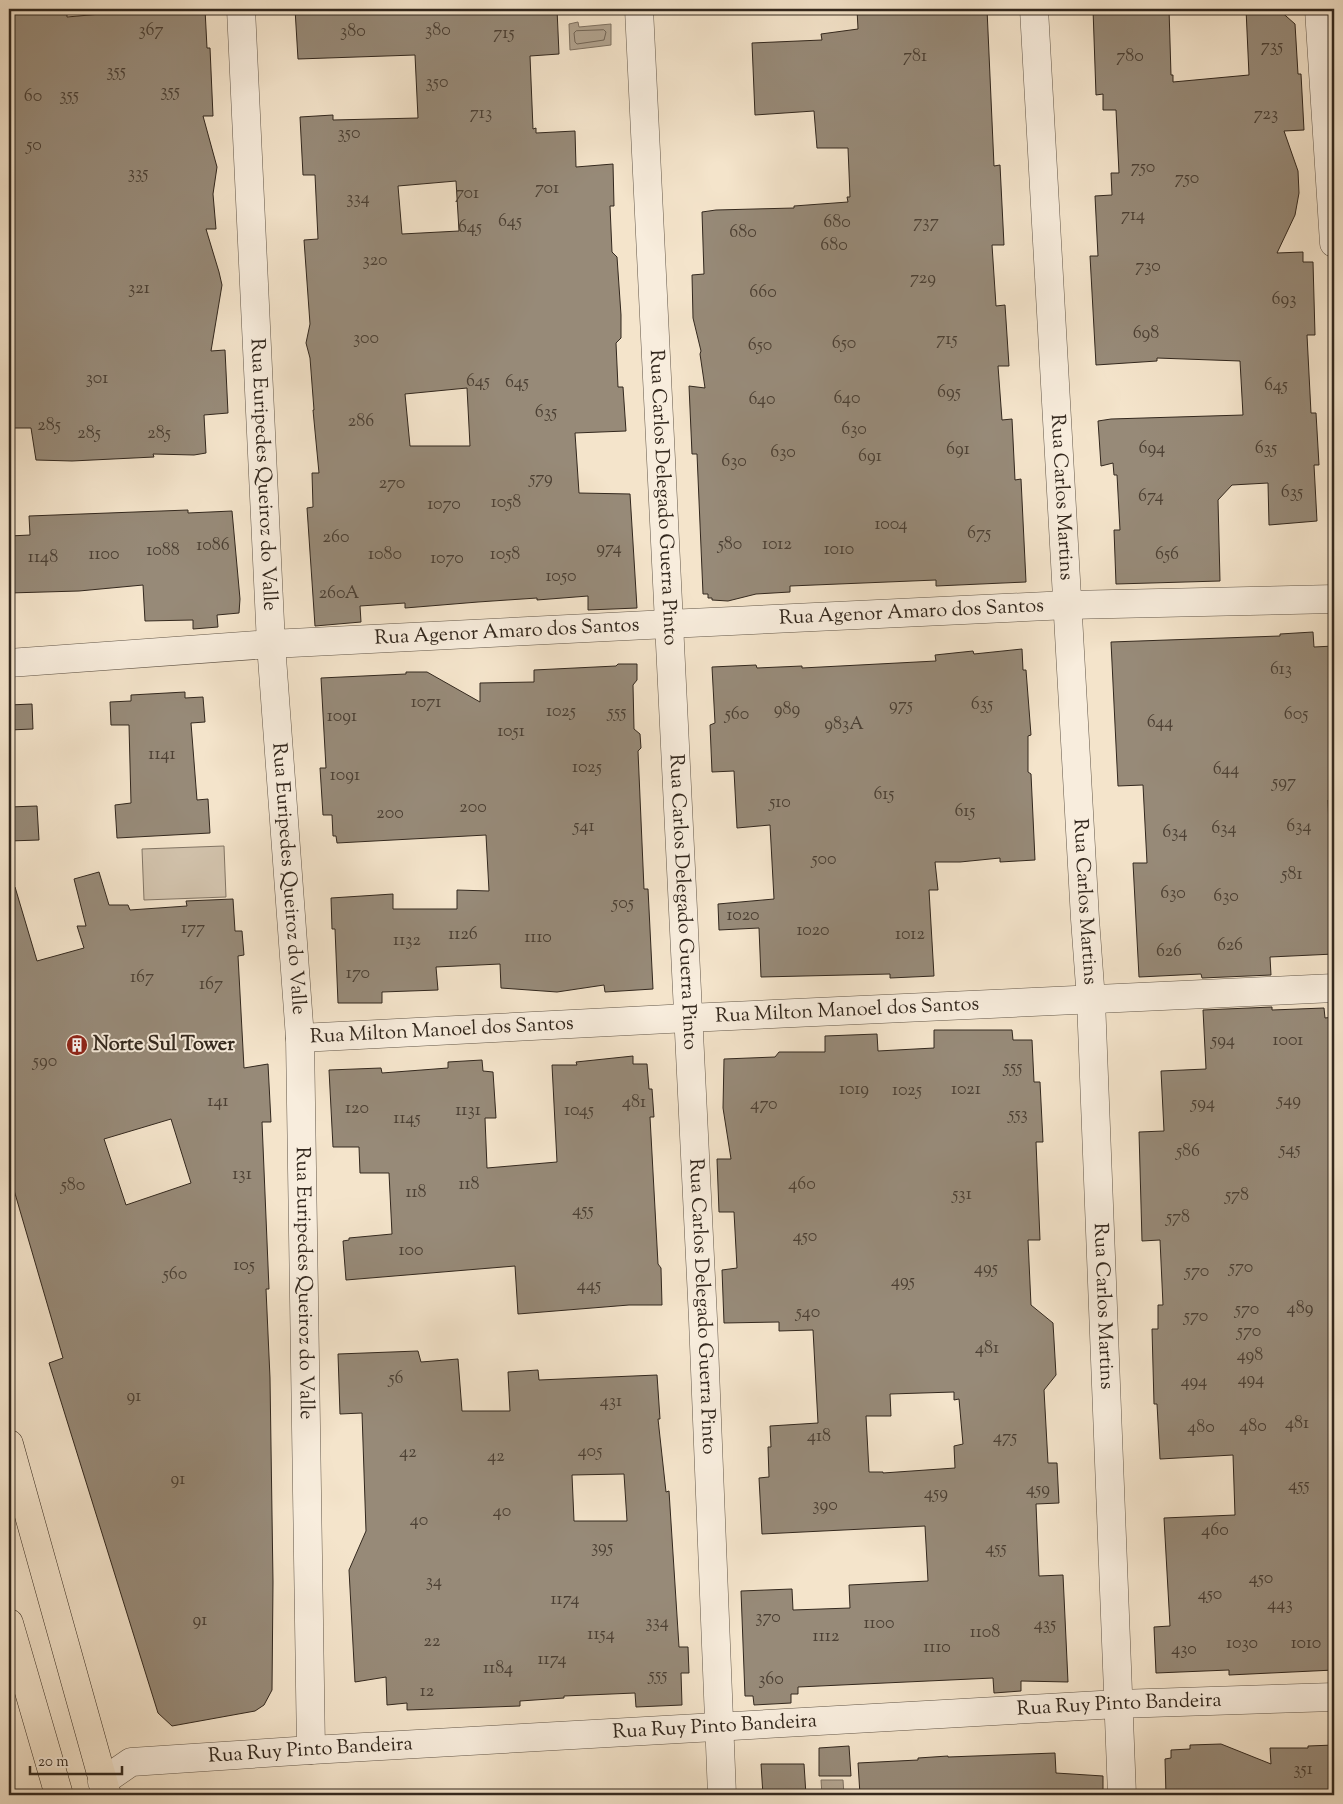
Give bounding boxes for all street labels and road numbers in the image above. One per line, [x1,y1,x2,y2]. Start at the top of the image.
street label: Rua Euripedes Queiroz do Valle [242,337,284,611]
street label: Rua Carlos Delegado Guerra Pinto [641,349,685,646]
street label: Rua Carlos Martins [1042,413,1081,581]
street label: Rua Agenor Amaro dos Santos [778,592,1045,633]
street label: Rua Agenor Amaro dos Santos [374,611,640,653]
street label: Rua Euripedes Queiroz do Valle [264,742,313,1016]
street label: Rua Carlos Delegado Guerra Pinto [661,753,704,1051]
street label: Rua Carlos Martins [1065,818,1104,986]
street label: Rua Milton Manoel dos Santos [715,990,980,1031]
street label: Rua Milton Manoel dos Santos [309,1009,575,1052]
street label: Rua Euripedes Queiroz do Valle [287,1147,320,1420]
street label: Rua Carlos Delegado Guerra Pinto [681,1158,723,1455]
street label: Rua Carlos Martins [1085,1222,1121,1390]
street label: Rua Ruy Pinto Bandeira [1016,1686,1222,1724]
street label: Rua Ruy Pinto Bandeira [612,1707,818,1747]
street label: Rua Ruy Pinto Bandeira [207,1730,414,1771]

